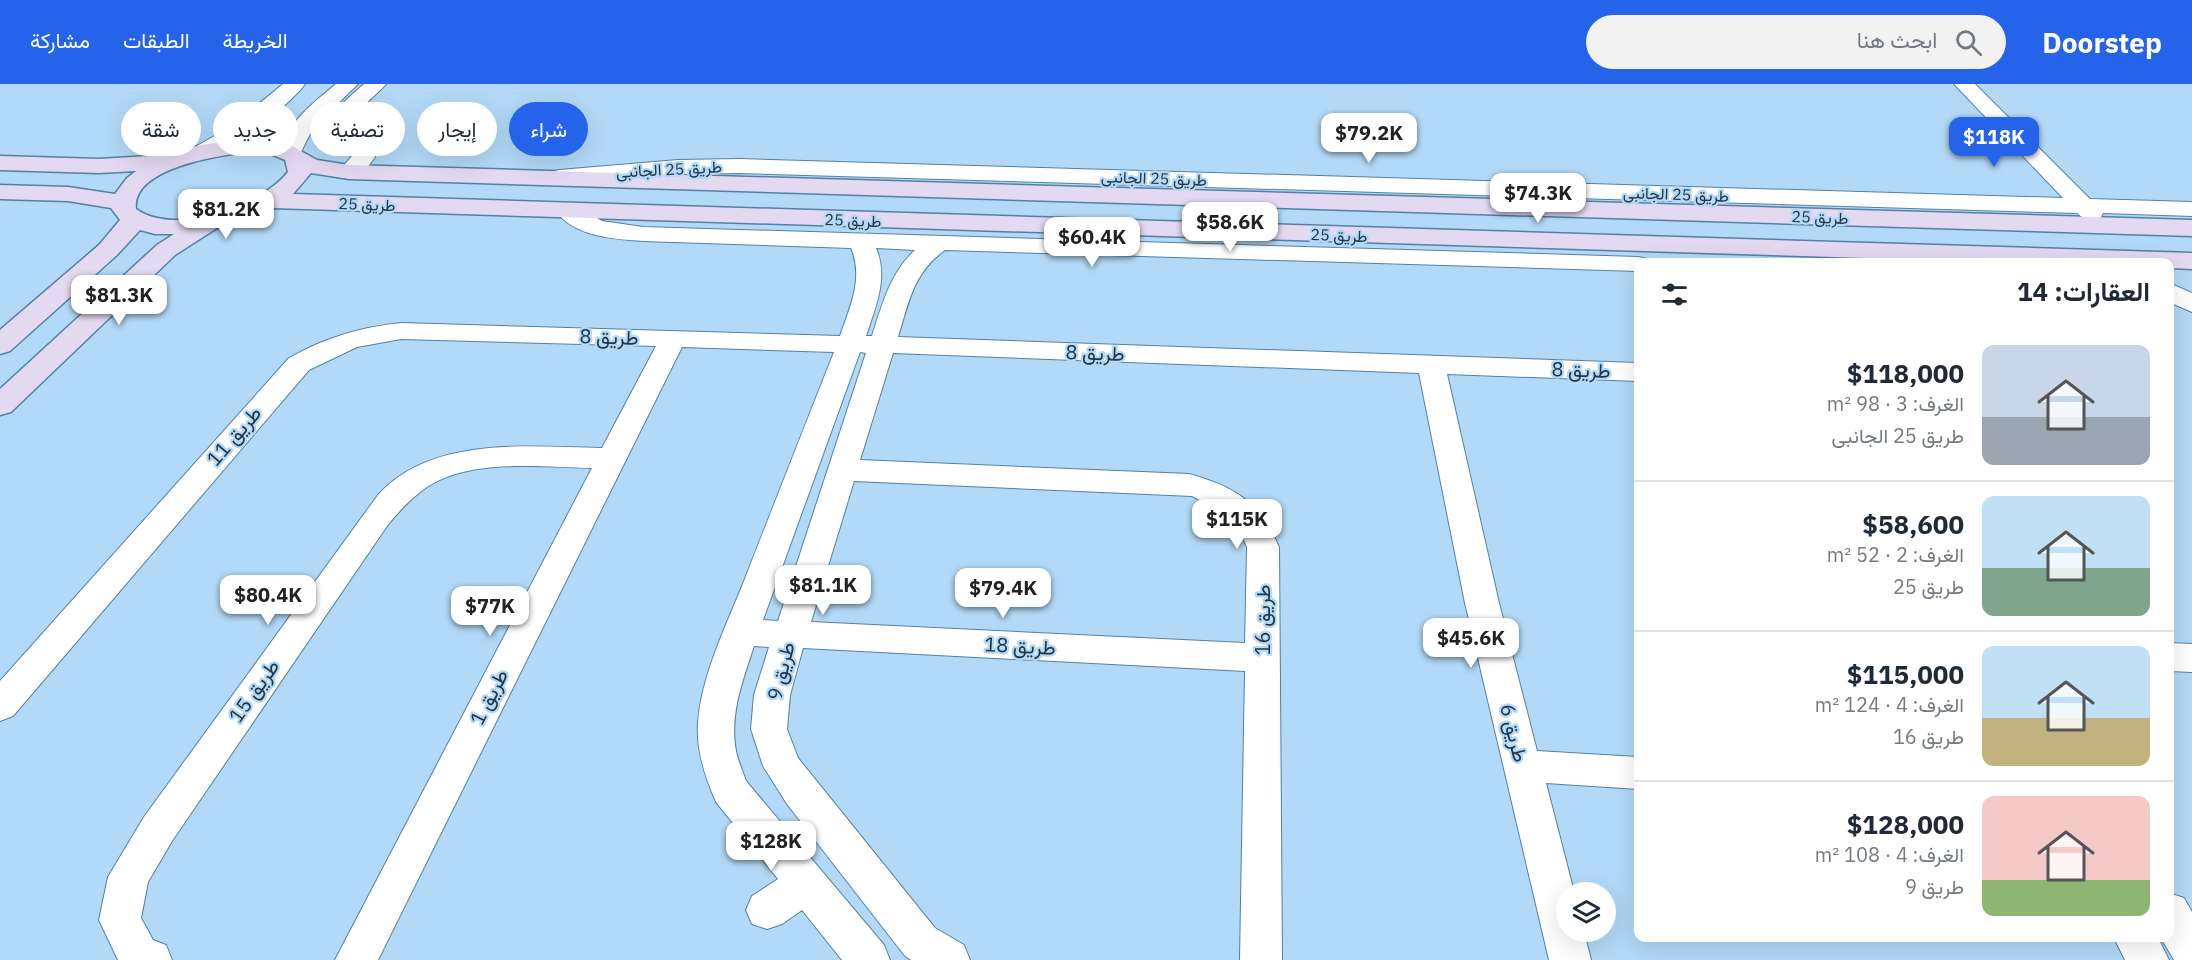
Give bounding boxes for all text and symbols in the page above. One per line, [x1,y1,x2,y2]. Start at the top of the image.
search box [1586,15,2006,69]
text: Doorstep [2042,24,2162,61]
text: ابحث هنا [1857,25,1937,54]
text: مشاركة [30,26,90,54]
text: الطبقات [123,26,190,54]
text: الخريطة [223,26,288,54]
icon: search [1952,26,1985,59]
chip: شقة [121,102,201,156]
chip: جديد [213,102,298,156]
chip: تصفية [310,102,405,156]
chip: إيجار [417,102,497,156]
chip: شراء [509,102,588,156]
pin: $79.2K [1320,113,1418,164]
pin: $118K [1952,117,2036,168]
text: $79.2K [1335,119,1403,146]
text: $118K [1963,123,2025,150]
street label: طريق 25 الجانبى [616,156,723,183]
street label: طريق 25 الجانبى [1101,166,1207,191]
pin: $74.3K [1489,173,1587,224]
text: $74.3K [1504,179,1572,206]
street label: طريق 25 الجانبى [1623,182,1729,207]
pin: $81.2K [177,189,275,240]
street label: طريق 25 [338,193,396,216]
text: $81.2K [192,195,260,222]
pin: $58.6K [1181,202,1279,253]
street label: طريق 25 [1791,206,1849,229]
text: $58.6K [1196,208,1264,235]
street label: طريق 25 [824,209,882,232]
pin: $60.4K [1043,217,1141,268]
text: $60.4K [1058,223,1126,250]
street label: طريق 25 [1310,224,1368,247]
text: العقارات: 14 [2017,274,2150,308]
pin: $81.3K [70,275,168,326]
icon: filters [1658,278,1691,311]
text: $81.3K [85,281,153,308]
street label: طريق 8 [579,322,639,351]
street label: طريق 8 [1065,338,1125,367]
street label: طريق 8 [1551,355,1611,384]
text: $118,000 [1847,356,1964,390]
icon: home [2030,369,2102,441]
text: الغرف: 3 · 98 m² [1827,390,1964,417]
street label: طريق 11 [200,400,267,471]
text: طريق 25 الجانبى [1831,422,1964,449]
pin: $115K [1195,499,1279,550]
text: $115K [1206,505,1268,532]
text: $58,600 [1862,507,1964,541]
icon: home [2030,520,2102,592]
text: الغرف: 2 · 52 m² [1827,541,1964,568]
pin: $81.1K [774,565,872,616]
pin: $79.4K [954,568,1052,619]
text: $81.1K [789,571,857,598]
text: طريق 25 [1893,573,1964,600]
text: $79.4K [969,574,1037,601]
pin: $80.4K [219,575,317,626]
text: $80.4K [234,581,302,608]
street label: طريق 16 [1249,584,1276,656]
pin: $77K [454,586,526,637]
text: $77K [465,592,515,619]
pin: $45.6K [1422,618,1520,669]
text: $45.6K [1437,624,1505,651]
street label: طريق 18 [984,630,1056,661]
street label: طريق 9 [760,639,801,703]
street label: طريق 15 [222,654,285,728]
text: $115,000 [1847,657,1964,691]
street label: طريق 1 [463,664,514,729]
icon: home [2030,670,2102,742]
text: الغرف: 4 · 124 m² [1815,691,1964,718]
street label: طريق 6 [1494,701,1535,765]
text: طريق 16 [1893,723,1964,750]
text: $128,000 [1847,807,1964,841]
icon: home [2030,820,2102,892]
pin: $128K [729,821,813,872]
text: $128K [740,827,802,854]
text: الغرف: 4 · 108 m² [1815,841,1964,868]
text: طريق 9 [1905,873,1964,900]
map controls [1556,882,1616,942]
button: layers [1556,882,1616,942]

